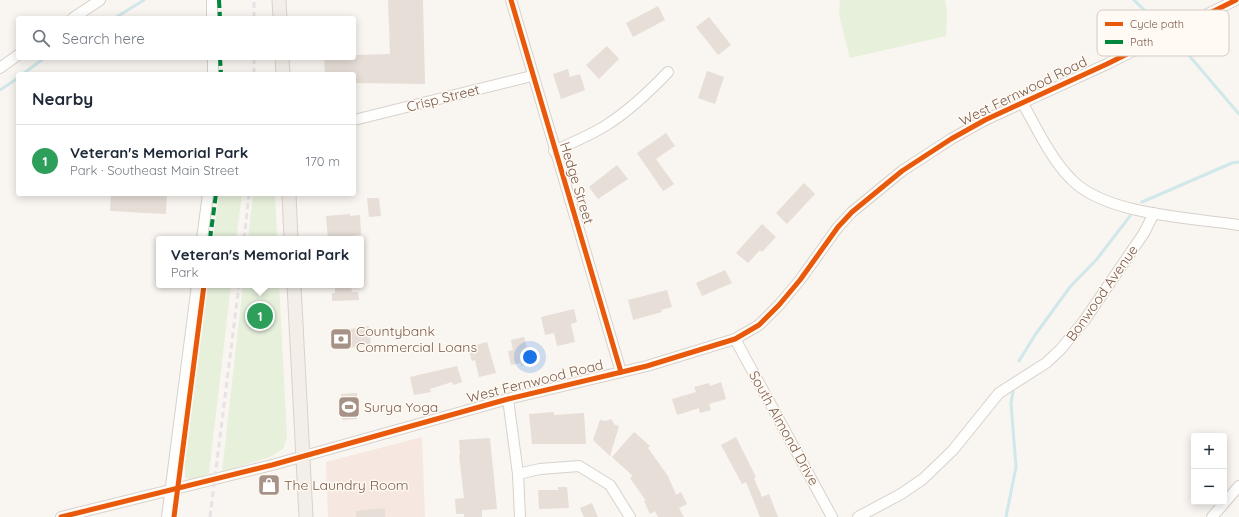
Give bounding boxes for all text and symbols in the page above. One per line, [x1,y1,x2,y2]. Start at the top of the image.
legend [1097,10,1229,56]
search box [16,16,356,60]
text: Cycle path [1130,17,1184,31]
icon: search [30,27,52,49]
text: Search here [62,29,145,48]
text: Path [1130,35,1153,49]
street label: West Fernwood Road [956,52,1090,130]
street label: Crisp Street [405,80,482,116]
text: Nearby [32,88,93,109]
street label: Hedge Street [556,140,598,226]
text: Veteran's Memorial Park [70,143,248,162]
text: 1 [42,153,48,169]
text: 170 m [305,153,340,169]
text: Park · Southeast Main Street [70,162,239,178]
popup [156,236,364,288]
street label: Bonwood Avenue [1062,241,1142,345]
text: Veteran's Memorial Park [171,245,349,264]
text: Park [171,264,198,280]
pin: 1 [247,301,273,331]
place label: Countybank Commercial Loans [356,322,477,356]
bank icon: Countybank Commercial Loans [328,326,354,352]
your location [520,347,540,367]
street label: West Fernwood Road [465,355,605,407]
street label: South Almond Drive [745,367,823,489]
sports icon: Surya Yoga [336,394,362,420]
place label: Surya Yoga [364,398,438,416]
map controls [1191,433,1227,505]
button: + [1191,433,1227,469]
button: − [1191,469,1227,505]
shop icon: The Laundry Room [256,472,282,498]
place label: The Laundry Room [284,476,409,494]

